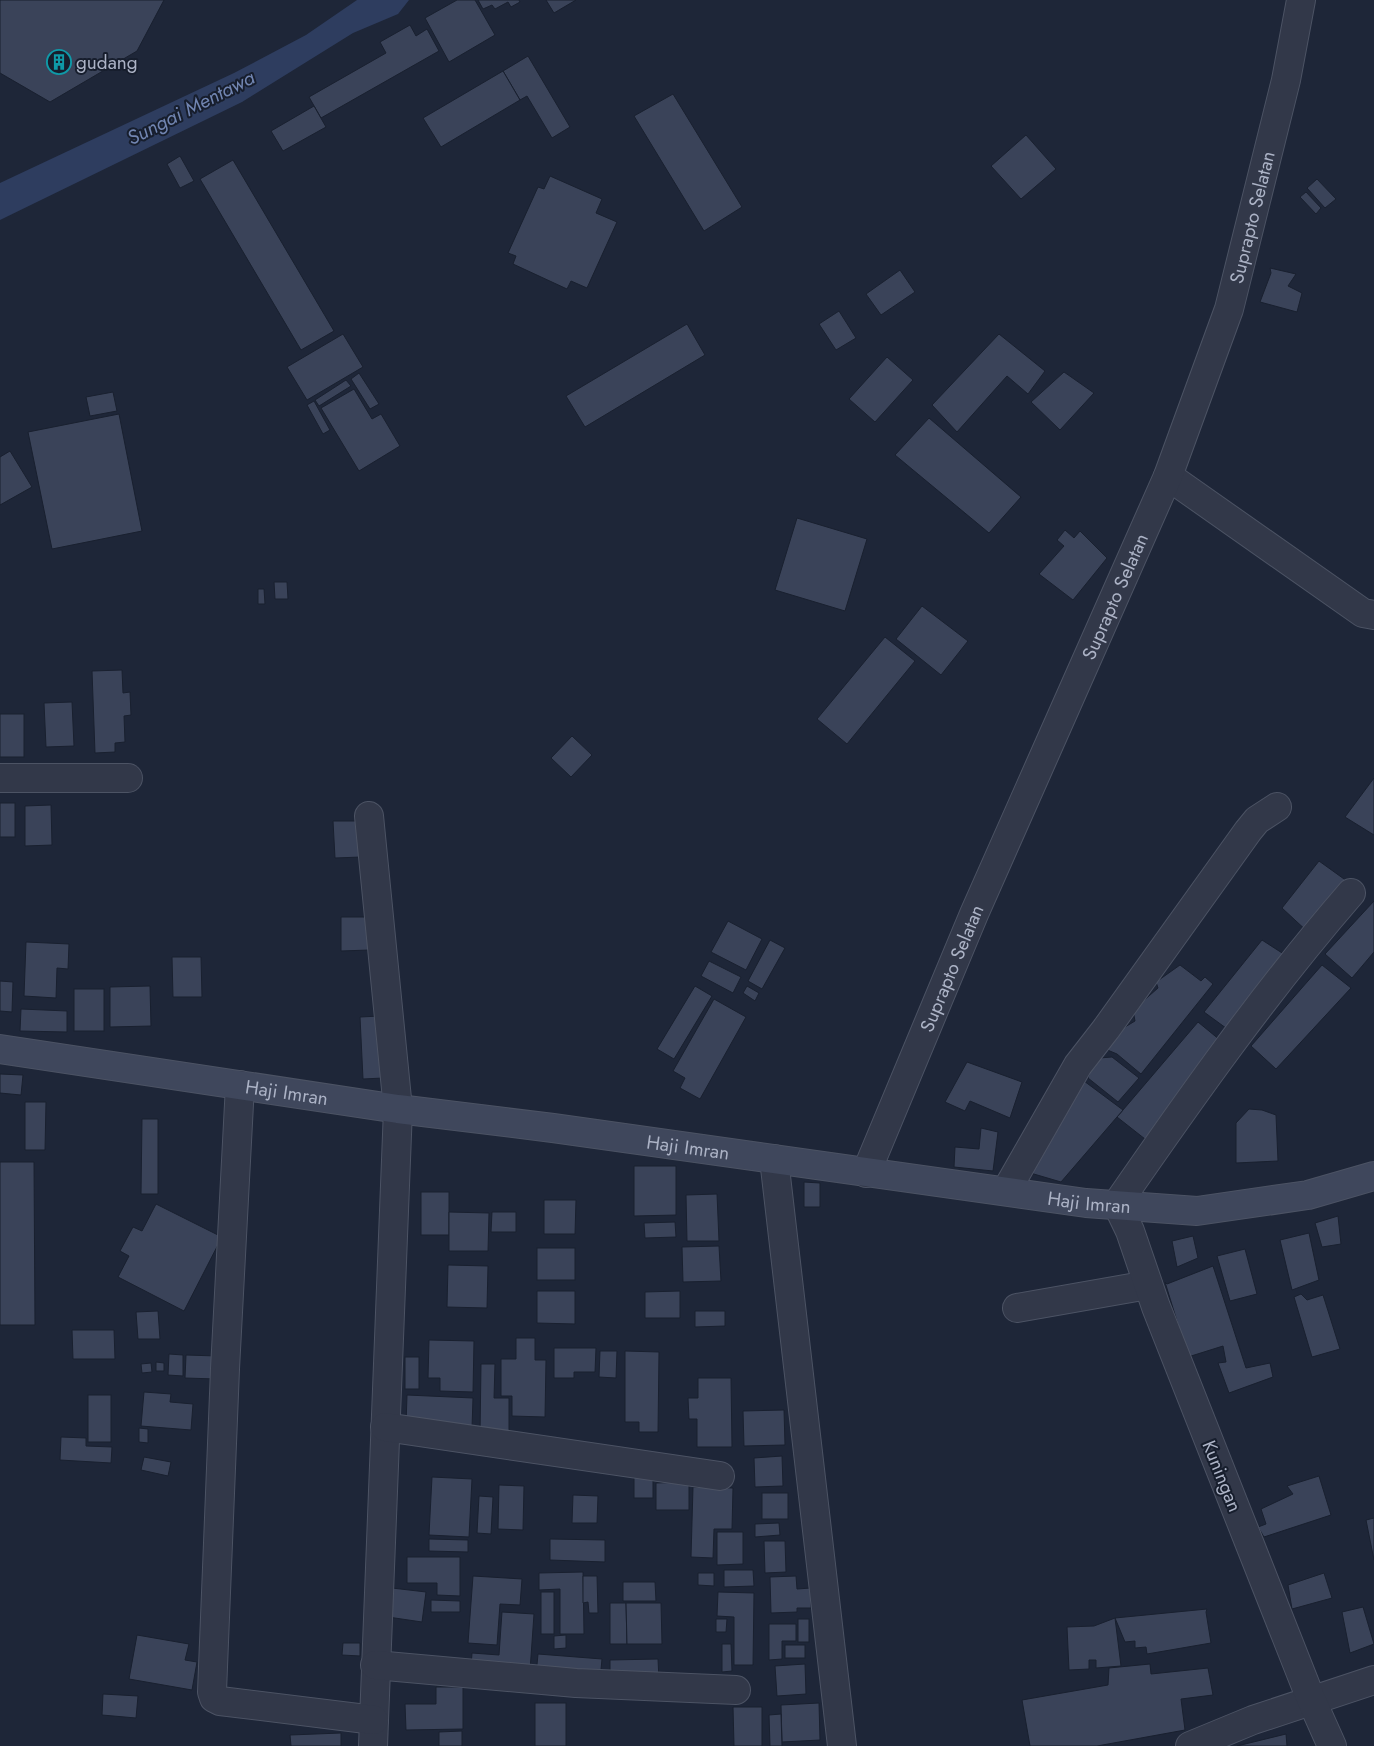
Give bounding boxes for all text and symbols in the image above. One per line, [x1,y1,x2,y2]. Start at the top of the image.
building icon: gudang [46,49,72,75]
place label: gudang [76,49,138,76]
water label: Sungai Mentawa [122,63,260,153]
street label: Suprapto Selatan [1222,148,1281,286]
street label: Suprapto Selatan [1075,529,1155,664]
street label: Suprapto Selatan [913,900,990,1036]
street label: Haji Imran [244,1073,330,1112]
street label: Haji Imran [645,1128,731,1166]
street label: Haji Imran [1046,1184,1132,1220]
street label: Kuningan [1195,1436,1249,1516]

